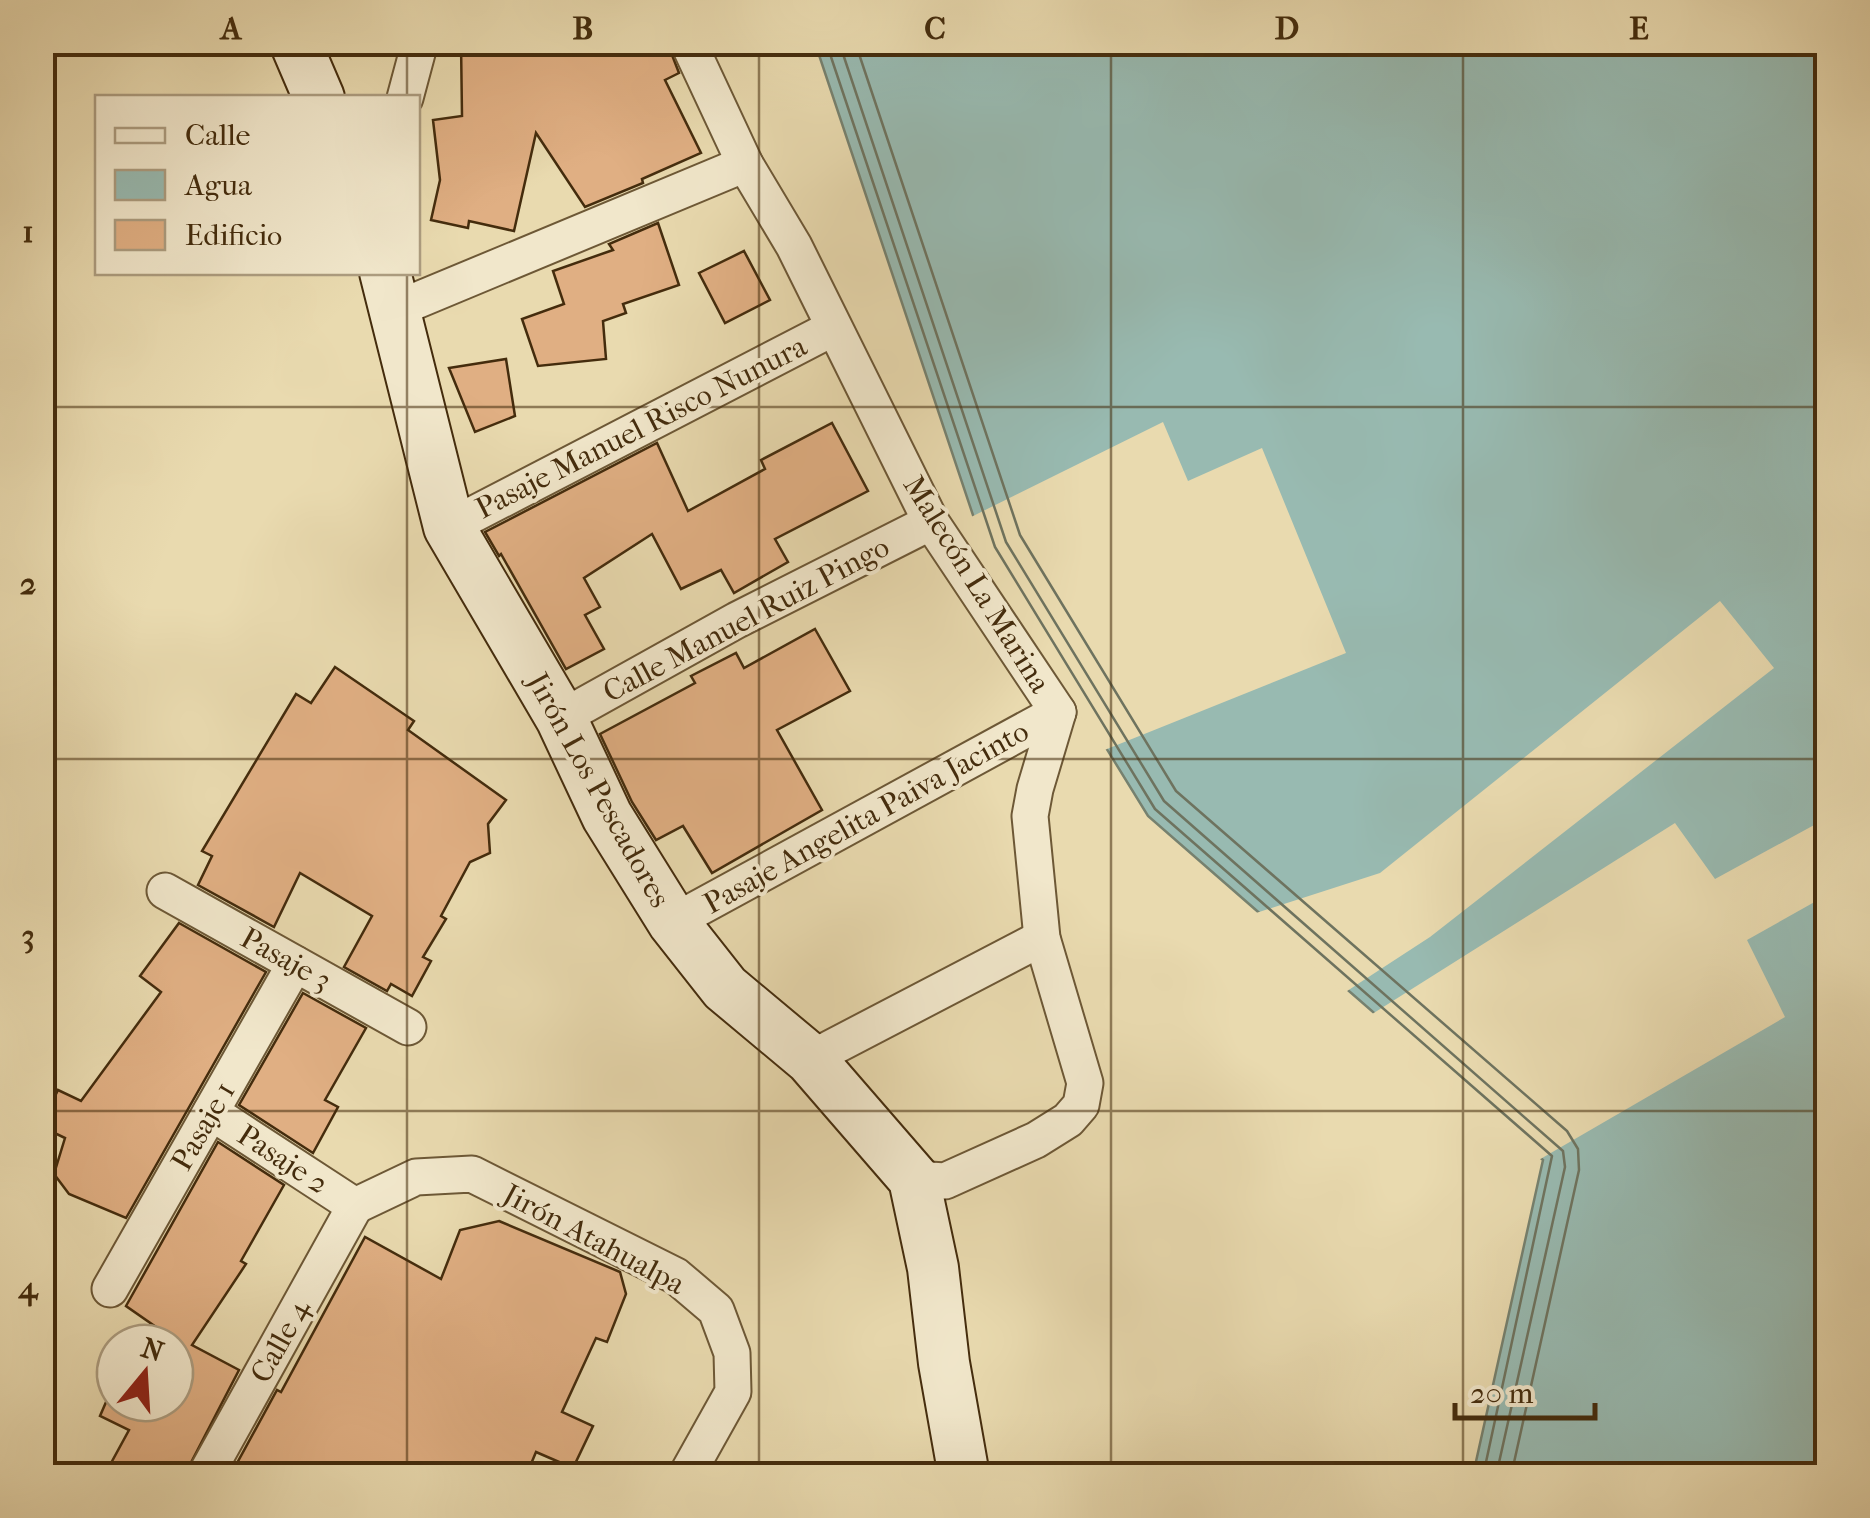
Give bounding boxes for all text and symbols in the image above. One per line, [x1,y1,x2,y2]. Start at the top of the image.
text: A [219,10,243,47]
text: B [573,10,593,47]
text: C [924,10,946,47]
text: D [1275,10,1299,47]
text: E [1629,10,1649,47]
legend [95,95,420,275]
text: Calle [185,118,250,153]
text: Agua [184,168,253,203]
text: 1 [22,213,34,250]
text: Edificio [185,218,282,253]
street label: Pasaje Manuel Risco Nunura [470,328,813,526]
street label: Malecón La Marina [896,469,1058,700]
street label: Calle Manuel Ruiz Pingo [597,529,895,710]
text: 2 [20,565,36,602]
street label: Jirón Los Pescadores [519,665,677,913]
street label: Pasaje Angelita Paiva Jacinto [698,713,1035,921]
text: 3 [21,917,35,954]
street label: Pasaje 3 [235,920,337,998]
street label: Pasaje 1 [164,1076,243,1177]
street label: Pasaje 2 [231,1117,335,1202]
street label: Jirón Atahualpa [495,1176,692,1303]
text: 4 [18,1269,40,1307]
street label: Calle 4 [243,1293,318,1389]
north arrow [95,1323,195,1423]
text: N [137,1331,168,1369]
scale bar [1455,1358,1595,1420]
text: 20 m [1470,1376,1533,1411]

